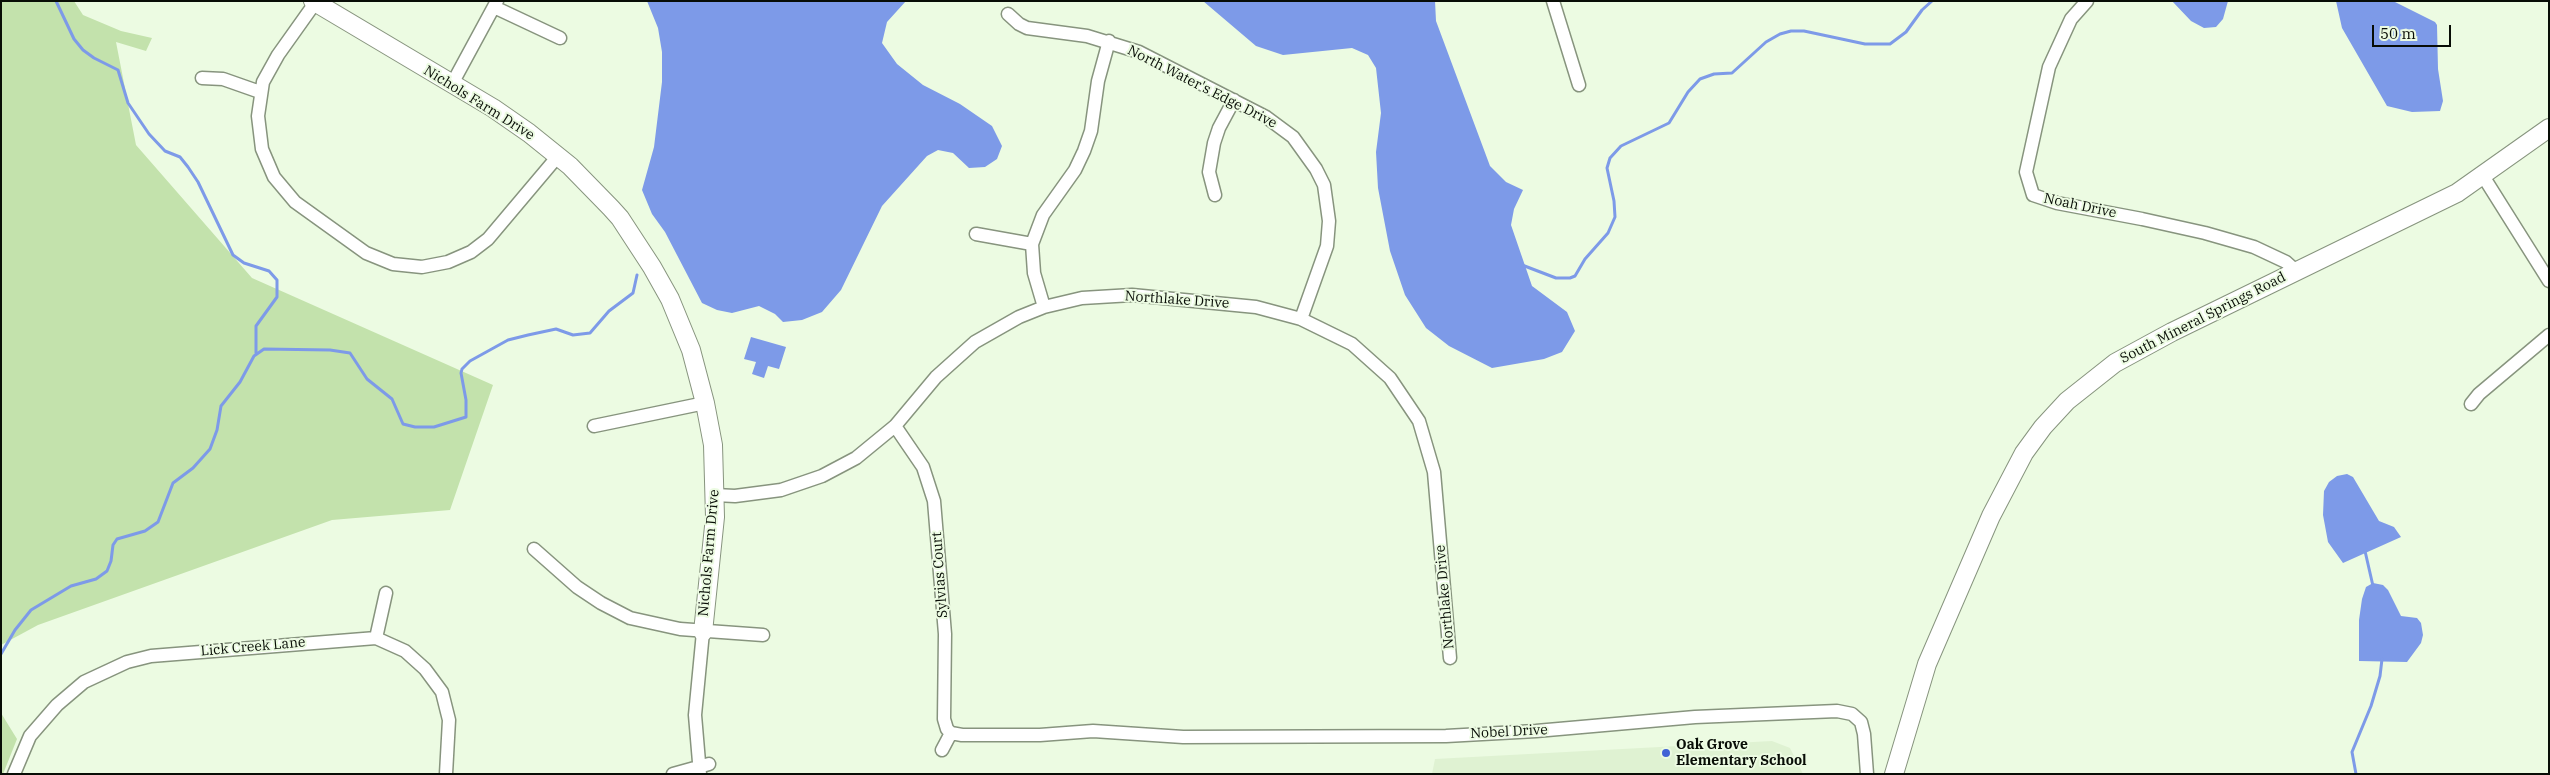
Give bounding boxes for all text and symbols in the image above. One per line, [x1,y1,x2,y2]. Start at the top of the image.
scale bar [2375,15,2454,47]
text: 50 m [2380,24,2416,43]
street label: North Water's Edge Drive [1124,42,1280,132]
street label: Nichols Farm Drive [421,62,537,144]
street label: Noah Drive [2042,190,2118,222]
street label: South Mineral Springs Road [2117,269,2289,367]
street label: Northlake Drive [1124,288,1230,312]
street label: Nichols Farm Drive [695,489,723,617]
street label: Sylvias Court [929,531,951,619]
street label: Northlake Drive [1432,544,1458,650]
street label: Lick Creek Lane [200,634,306,660]
street label: Nobel Drive [1470,722,1548,742]
place label: Oak Grove Elementary School [1676,737,1807,770]
marker: Oak Grove Elementary School [1660,747,1672,759]

